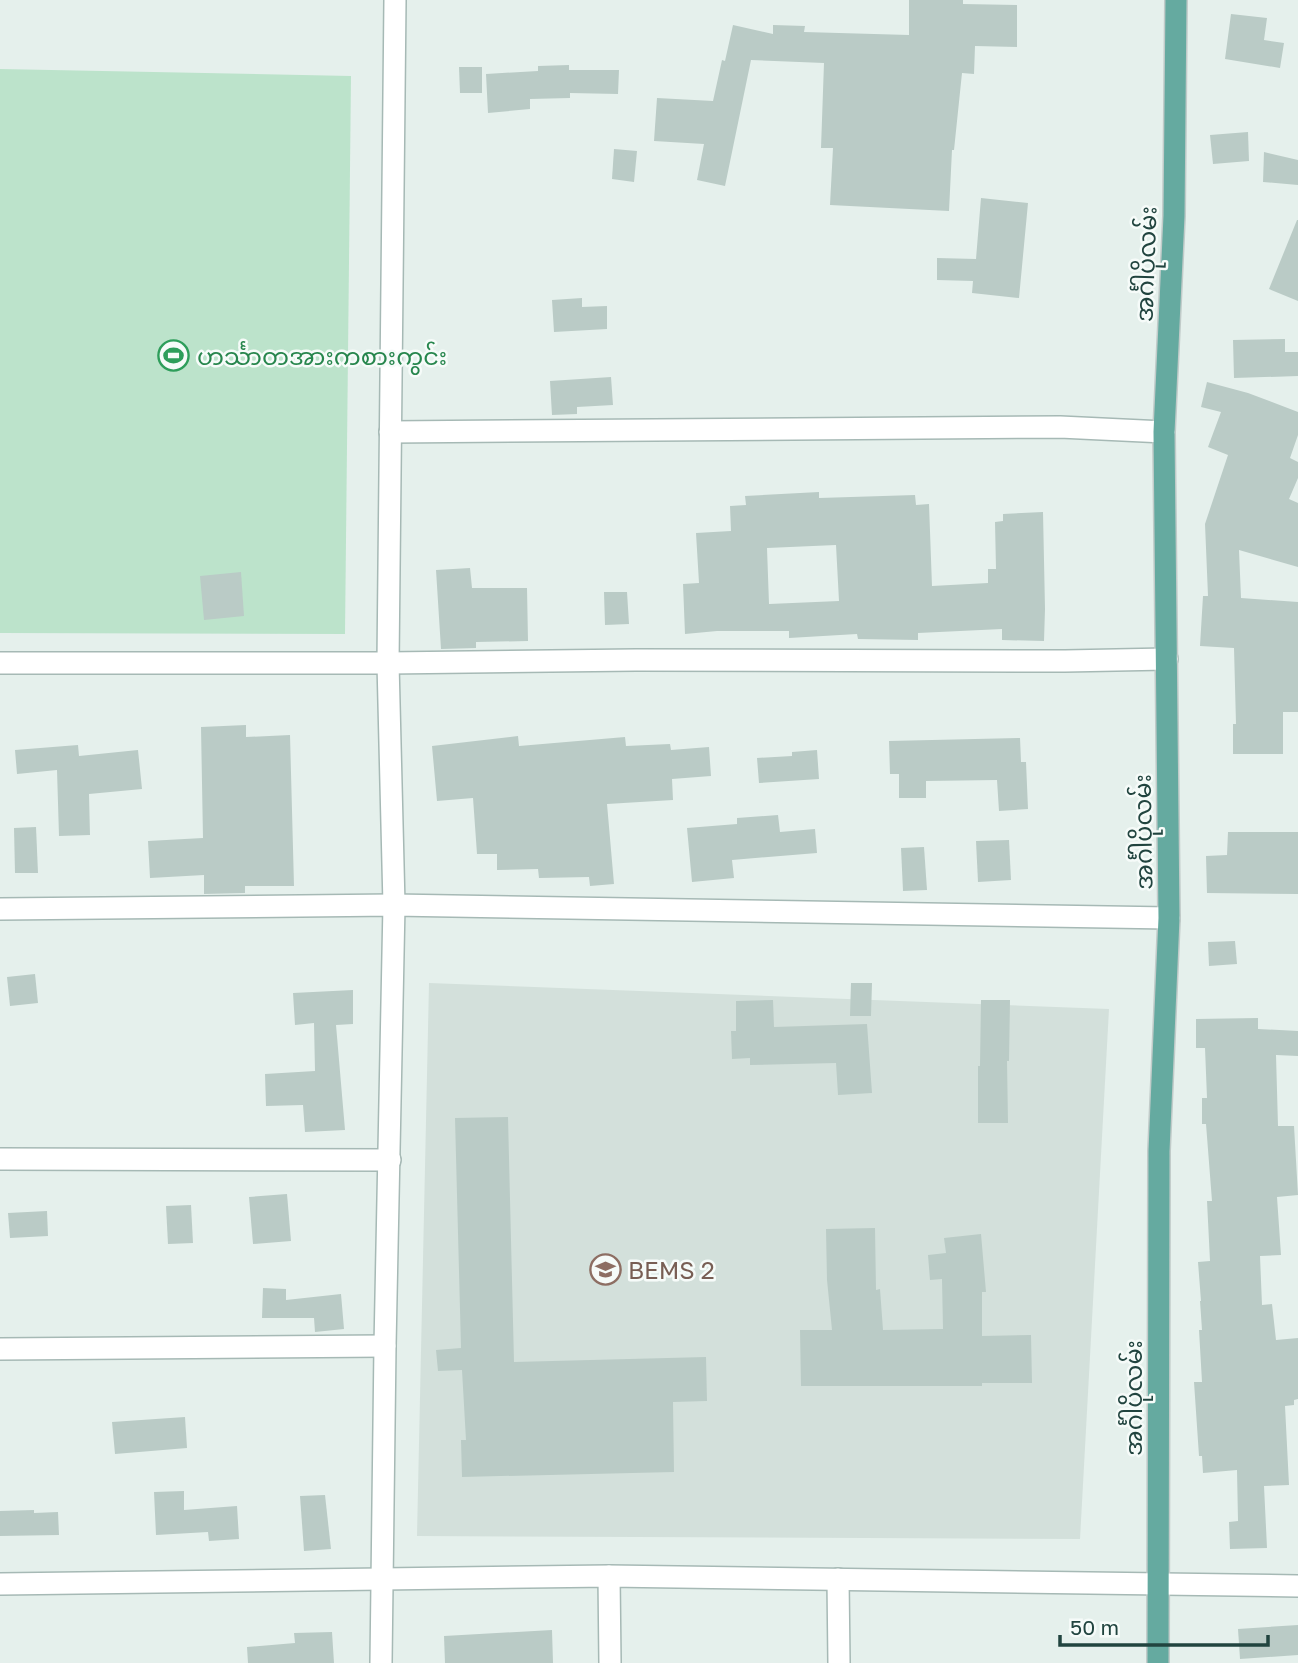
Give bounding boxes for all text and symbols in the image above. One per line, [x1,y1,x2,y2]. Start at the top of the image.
street label: အင်္ဂါပိုလမ်း [1128,206,1168,323]
sports icon: ဟင်္သာတအားကစားကွင်း [157,338,191,372]
place label: ဟင်္သာတအားကစားကွင်း [197,341,447,375]
street label: အင်္ဂါပိုလမ်း [1126,774,1164,890]
school or university icon: BEMS 2 [588,1252,622,1286]
place label: BEMS 2 [628,1255,715,1284]
street label: အင်္ဂါပိုလမ်း [1118,1340,1153,1456]
scale bar [1060,1604,1268,1648]
text: 50 m [1070,1614,1119,1640]

